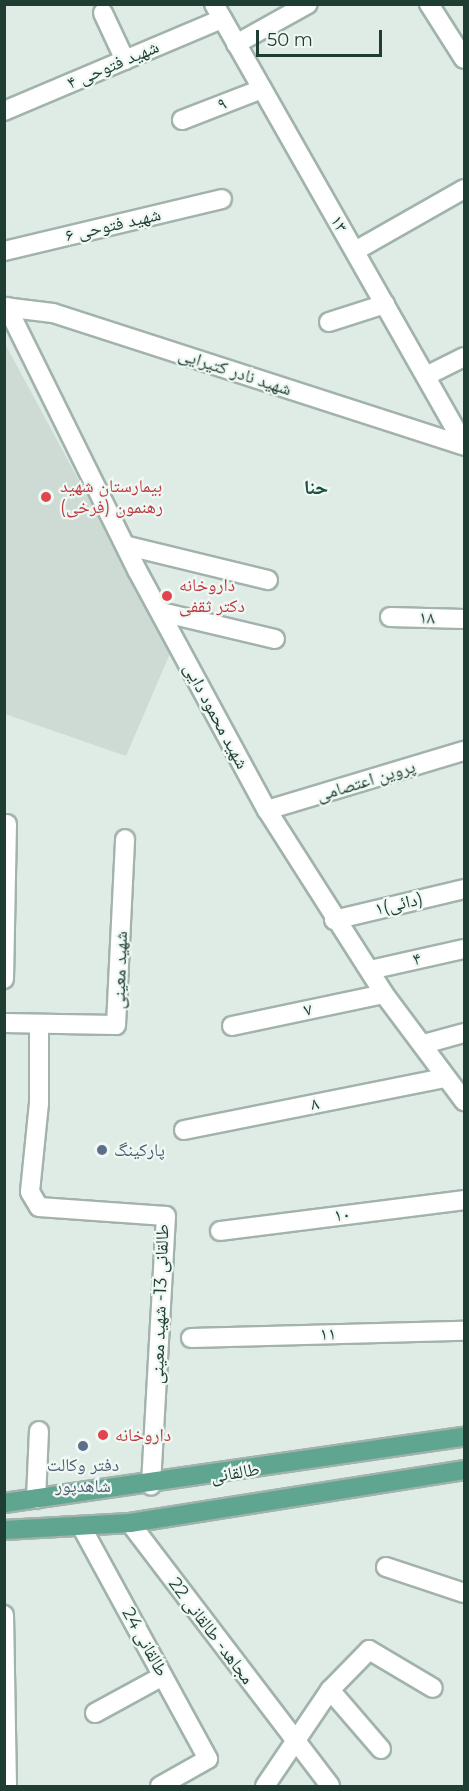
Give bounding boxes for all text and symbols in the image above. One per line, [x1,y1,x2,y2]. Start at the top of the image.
scale bar [259,18,385,56]
text: 50 m [267,29,313,51]
street label: شهید فتوحی ۴ [64,36,162,94]
street label: ۹ [214,92,230,116]
street label: شهید فتوحی ۶ [63,204,163,246]
street label: ۱۳ [326,212,352,236]
street label: شهید نادر کتیرایی [176,344,294,400]
district label: حنا [304,475,328,499]
place label: بیمارستان شهید رهنمون (فرخی) [60,476,163,518]
marker: بیمارستان شهید رهنمون (فرخی) [37,488,55,506]
place label: داروخانه دکتر ثقفی [179,575,245,618]
marker: داروخانه دکتر ثقفی [160,589,174,603]
street label: ۱۸ [419,607,435,629]
street label: شهید محمود دایی [179,659,253,773]
street label: پروین اعتصامی [314,756,418,806]
street label: ۱(دائی) [373,888,425,920]
street label: شهید معینی [108,931,132,1009]
street label: ۴ [411,948,423,970]
street label: ۷ [302,999,314,1021]
street label: ۸ [309,1093,321,1115]
place label: پارکینگ [114,1139,165,1161]
marker: پارکینگ [95,1143,109,1157]
street label: ۱۰ [333,1203,351,1227]
street label: طالقانی 13- شهید معینی [146,1224,174,1384]
street label: ۱۱ [320,1323,336,1345]
place label: داروخانه [115,1424,171,1446]
marker: داروخانه [96,1428,110,1442]
marker: دفتر وکالت شاهدپور [76,1439,90,1453]
place label: دفتر وکالت شاهدپور [47,1455,119,1498]
street label: طالقانی [209,1458,261,1488]
street label: مجاهد- طالقانی 22 [164,1573,258,1689]
street label: طالقانی 24 [117,1604,173,1680]

